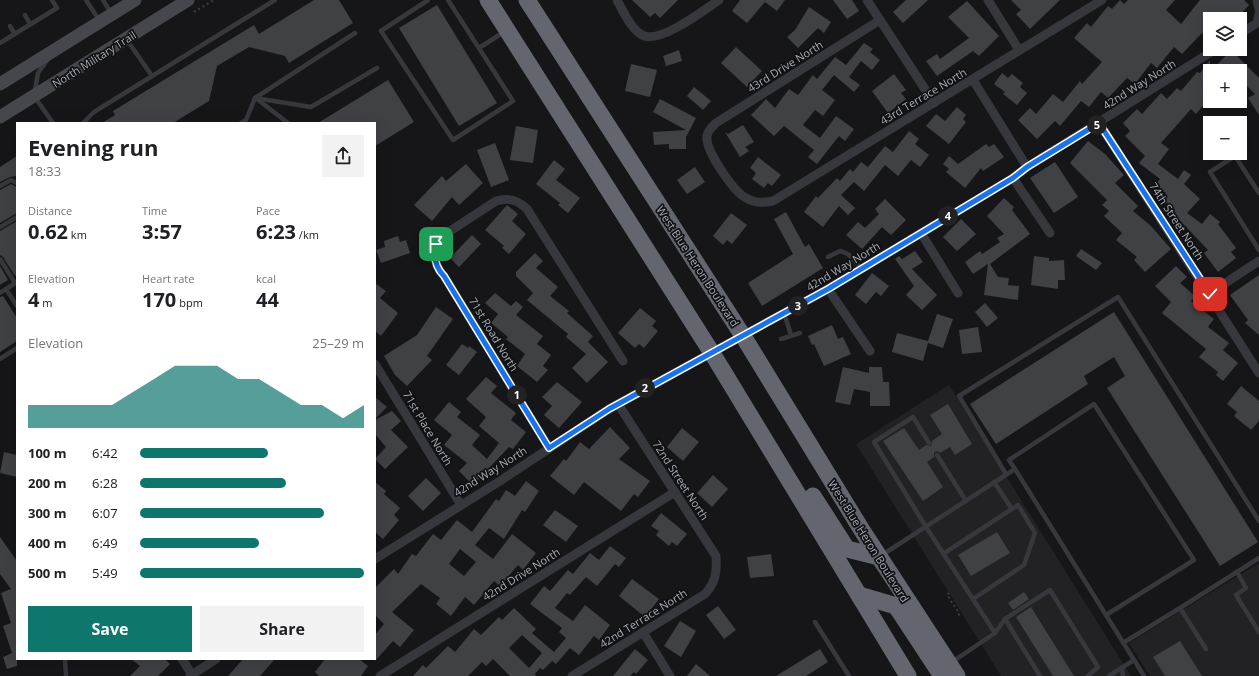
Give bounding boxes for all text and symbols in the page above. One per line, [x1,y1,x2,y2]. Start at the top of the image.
map controls [1203,12,1247,160]
button: layers [1203,12,1247,56]
street label: North Military Trail [49,27,139,91]
street label: 43rd Drive North [744,37,826,95]
street label: 42nd Way North [1100,55,1178,113]
street label: 43rd Terrace North [877,64,969,128]
button: + [1203,64,1247,108]
pin: 5 [1087,115,1107,135]
button: − [1203,116,1247,160]
text: 5 [1094,117,1100,132]
text: Evening run [28,132,159,162]
button: share [322,135,364,177]
text: 18:33 [28,162,61,180]
street label: 74th Street North [1146,179,1208,263]
text: Distance [28,203,72,218]
text: Time [142,203,167,218]
text: Pace [256,203,280,218]
street label: West Blue Heron Boulevard [653,203,743,329]
pin: 4 [938,206,958,226]
text: 4 [945,208,951,223]
text: 0.62 [28,218,68,245]
text: 3:57 [142,218,182,245]
text: 6:23 [256,218,296,245]
text: km [68,227,87,242]
text: /km [296,227,319,242]
pin [419,227,453,261]
icon: arrive [425,233,447,255]
street label: 42nd Way North [803,238,883,294]
text: Elevation [28,271,75,286]
text: Heart rate [142,271,194,286]
text: kcal [256,271,276,286]
pin [1193,277,1227,311]
icon: check [1199,283,1221,305]
text: 4 [28,286,39,313]
text: 170 [142,286,176,313]
text: 44 [256,286,279,313]
street label: 71st Road North [466,294,522,374]
text: m [39,295,52,310]
text: bpm [176,295,203,310]
pin: 3 [788,296,808,316]
text: 3 [795,298,801,313]
text: Elevation [28,334,83,352]
text: 25–29 m [312,334,364,352]
pin: 2 [635,378,655,398]
text: 2 [642,380,648,395]
pin: 1 [507,385,527,405]
text: 1 [514,387,520,402]
street label: 71st Place North [400,388,456,468]
street label: 72nd Street North [650,437,712,523]
street label: 42nd Way North [451,442,529,500]
text: 100 m [28,444,66,462]
text: 6:42 [92,444,118,462]
text: 200 m [28,474,66,492]
text: 6:28 [92,474,118,492]
street label: West Blue Heron Boulevard [825,477,913,605]
text: 300 m [28,504,66,522]
text: 6:07 [92,504,118,522]
text: 400 m [28,534,66,552]
text: 6:49 [92,534,118,552]
street label: 42nd Drive North [479,544,563,604]
text: 500 m [28,564,66,582]
text: 5:49 [92,564,118,582]
street label: 42nd Terrace North [596,585,690,651]
button: Save [28,606,192,652]
button: Share [200,606,364,652]

